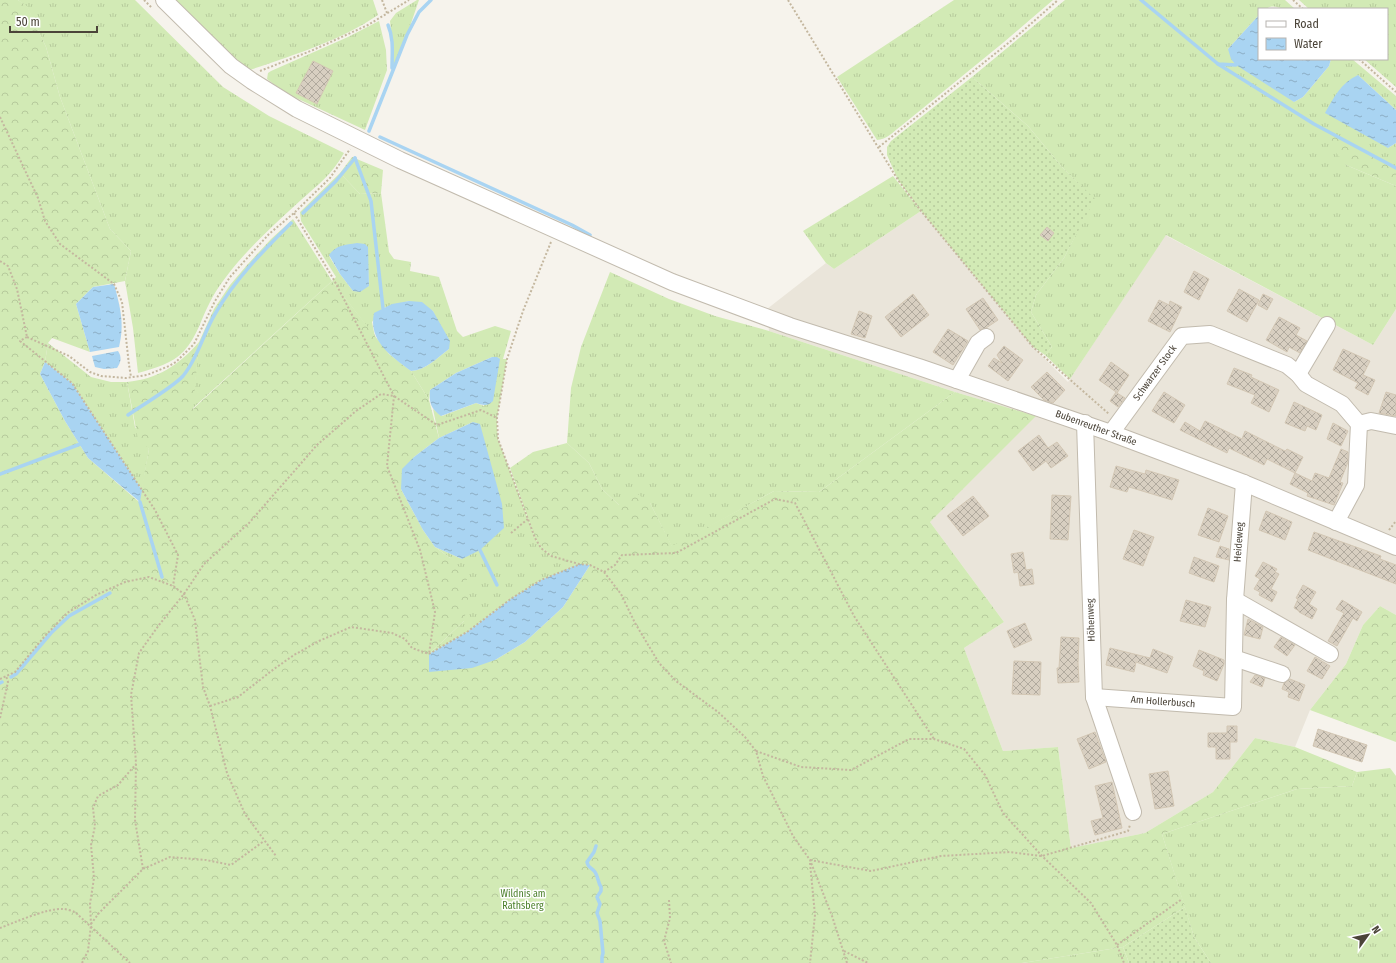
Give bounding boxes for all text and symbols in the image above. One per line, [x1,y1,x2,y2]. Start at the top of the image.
scale bar [10,8,97,34]
legend [1258,8,1388,60]
text: 50 m [16,15,40,29]
text: Road [1294,17,1319,31]
text: Water [1294,37,1323,51]
street label: Schwarzer Stock [1131,342,1179,403]
street label: Bubenreuther Straße [1054,408,1138,448]
street label: Heideweg [1232,521,1246,562]
street label: Höhenweg [1084,598,1098,642]
street label: Am Hollerbusch [1130,694,1196,710]
park label: Wildnis am Rathsberg [501,888,545,912]
north arrow [1348,915,1388,955]
text: N [1369,924,1383,936]

